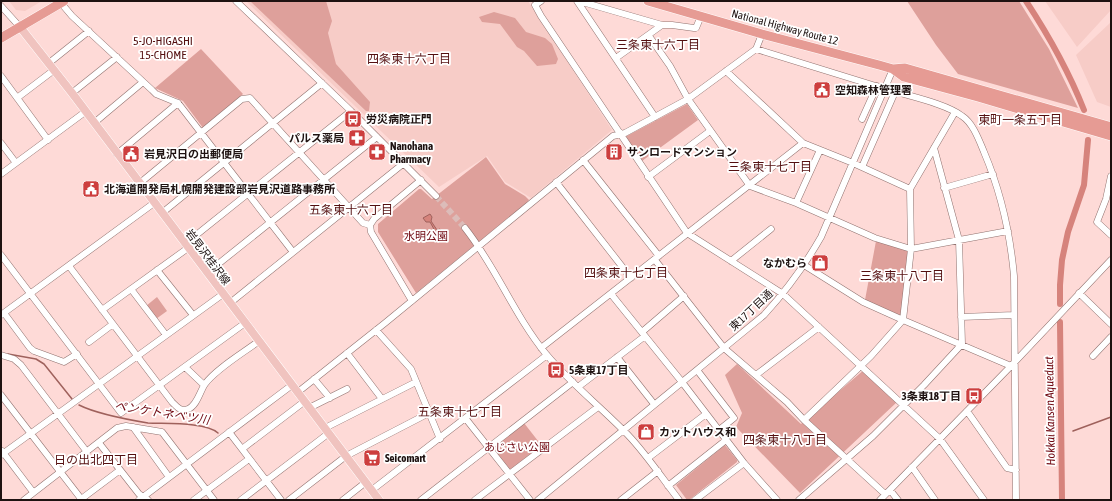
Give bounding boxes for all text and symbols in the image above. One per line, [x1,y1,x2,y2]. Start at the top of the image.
street label: National Highway Route 12 [730,7,840,47]
district label: 5-JO-HIGASHI 15-CHOME [133,34,193,62]
district label: 三条東十六丁目 [616,38,700,52]
district label: 四条東十六丁目 [367,52,451,66]
public building icon: 空知森林管理署 [812,80,832,100]
place label: 空知森林管理署 [835,84,912,96]
bus stop icon: 労災病院正門 [343,109,363,129]
place label: 労災病院正門 [366,113,432,125]
district label: 東町一条五丁目 [978,113,1062,127]
pharmacy icon: パルス薬局 [347,128,367,148]
place label: パルス薬局 [289,132,344,144]
place label: Nanohana Pharmacy [390,140,433,165]
pharmacy icon: Nanohana Pharmacy [367,142,387,162]
building icon: サンロードマンション [604,142,624,162]
public building icon: 岩見沢日の出郵便局 [121,144,141,164]
place label: サンロードマンション [627,146,737,158]
place label: 岩見沢日の出郵便局 [144,148,243,160]
district label: 三条東十七丁目 [728,160,812,174]
public building icon: 北海道開発局札幌開発建設部岩見沢道路事務所 [81,179,101,199]
place label: 北海道開発局札幌開発建設部岩見沢道路事務所 [104,183,335,195]
district label: 五条東十六丁目 [309,203,393,217]
street label: 岩見沢桂沢線 [183,227,233,287]
park label: 水明公園 [404,230,448,242]
shop icon: なかむら [810,253,830,273]
place label: なかむら [763,257,807,269]
district label: 四条東十七丁目 [584,266,668,280]
district label: 三条東十八丁目 [860,269,944,283]
street label: 東17丁目通 [727,287,775,333]
water label: Hokkai Kansen Aqueduct [1042,356,1058,466]
bus stop icon: 5条東17丁目 [546,360,566,380]
place label: 5条東17丁目 [569,364,629,376]
bus stop icon: 3条東18丁目 [964,386,984,406]
place label: 3条東18丁目 [901,390,961,402]
water label: ペンケトネベツ川 [113,399,212,428]
district label: 五条東十七丁目 [418,405,502,419]
shop icon: カットハウス和 [636,422,656,442]
place label: カットハウス和 [659,426,736,438]
district label: 四条東十八丁目 [743,433,827,447]
park label: あじさい公園 [484,441,550,453]
supermarket icon: Seicomart [362,448,382,468]
place label: Seicomart [385,452,427,464]
district label: 日の出北四丁目 [54,453,138,467]

